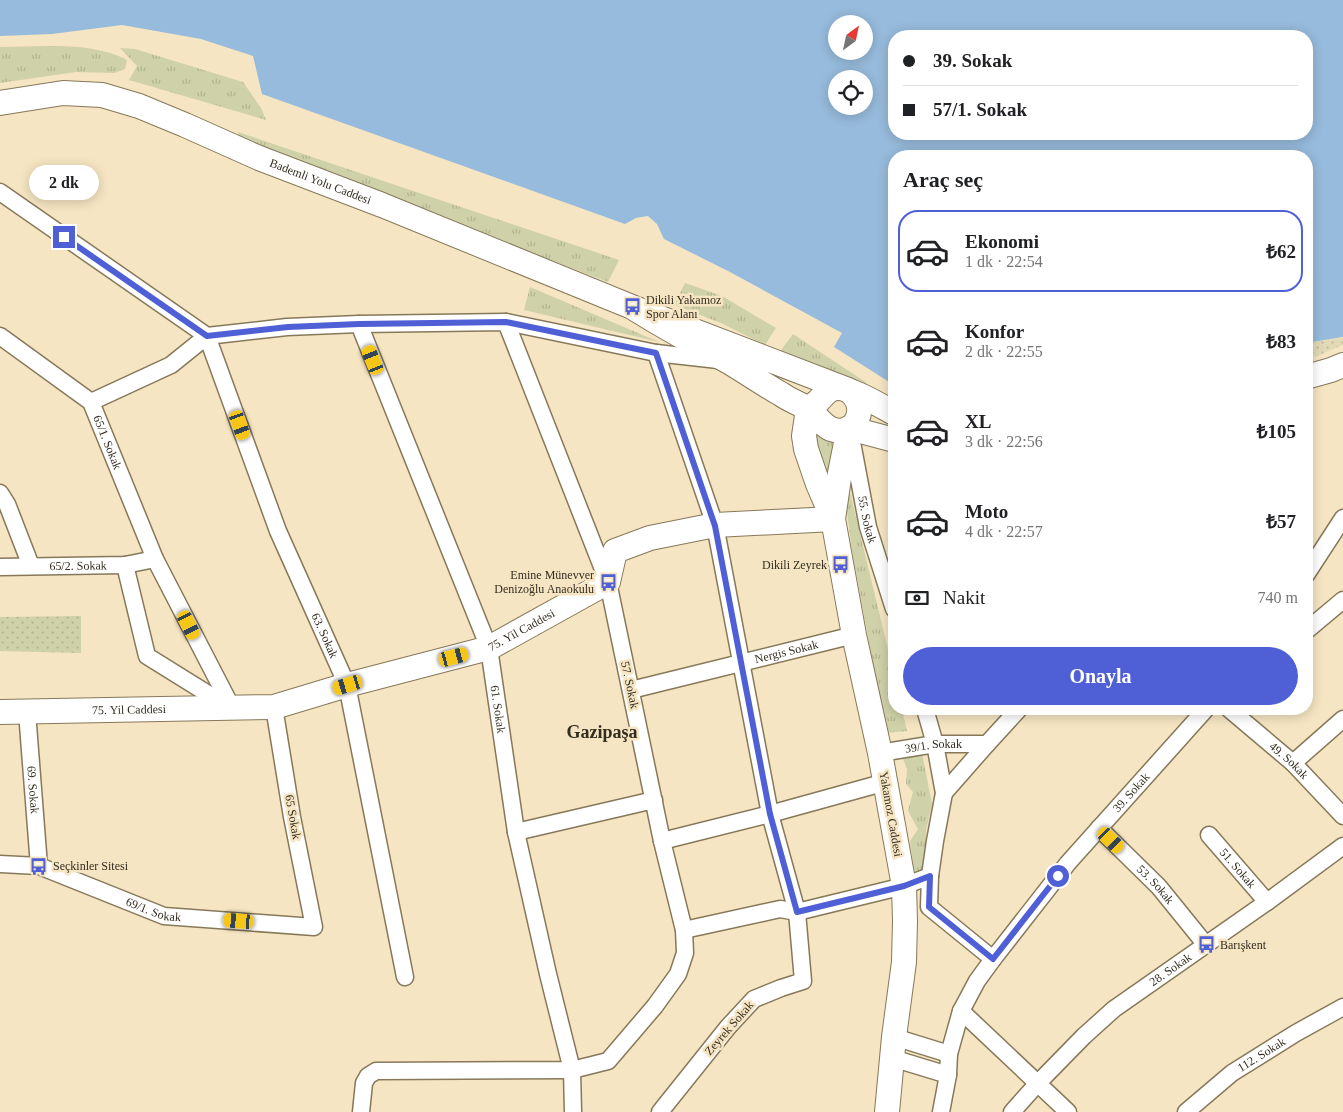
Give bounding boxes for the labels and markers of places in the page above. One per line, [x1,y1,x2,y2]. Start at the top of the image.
place label: Dikili Yakamoz Spor Alanı [646,293,721,321]
bus stop icon: Dikili Yakamoz Spor Alanı [622,297,642,317]
bus stop icon: Dikili Zeyrek [831,555,851,575]
place label: Dikili Zeyrek [762,558,827,572]
place label: Emine Münevver Denizoğlu Anaokulu [494,568,594,596]
bus stop icon: Emine Münevver Denizoğlu Anaokulu [598,572,618,592]
bus stop icon: Seçkinler Sitesi [29,856,49,876]
place label: Seçkinler Sitesi [53,859,129,873]
bus stop icon: Barışkent [1196,935,1216,955]
place label: Barışkent [1220,938,1267,952]

